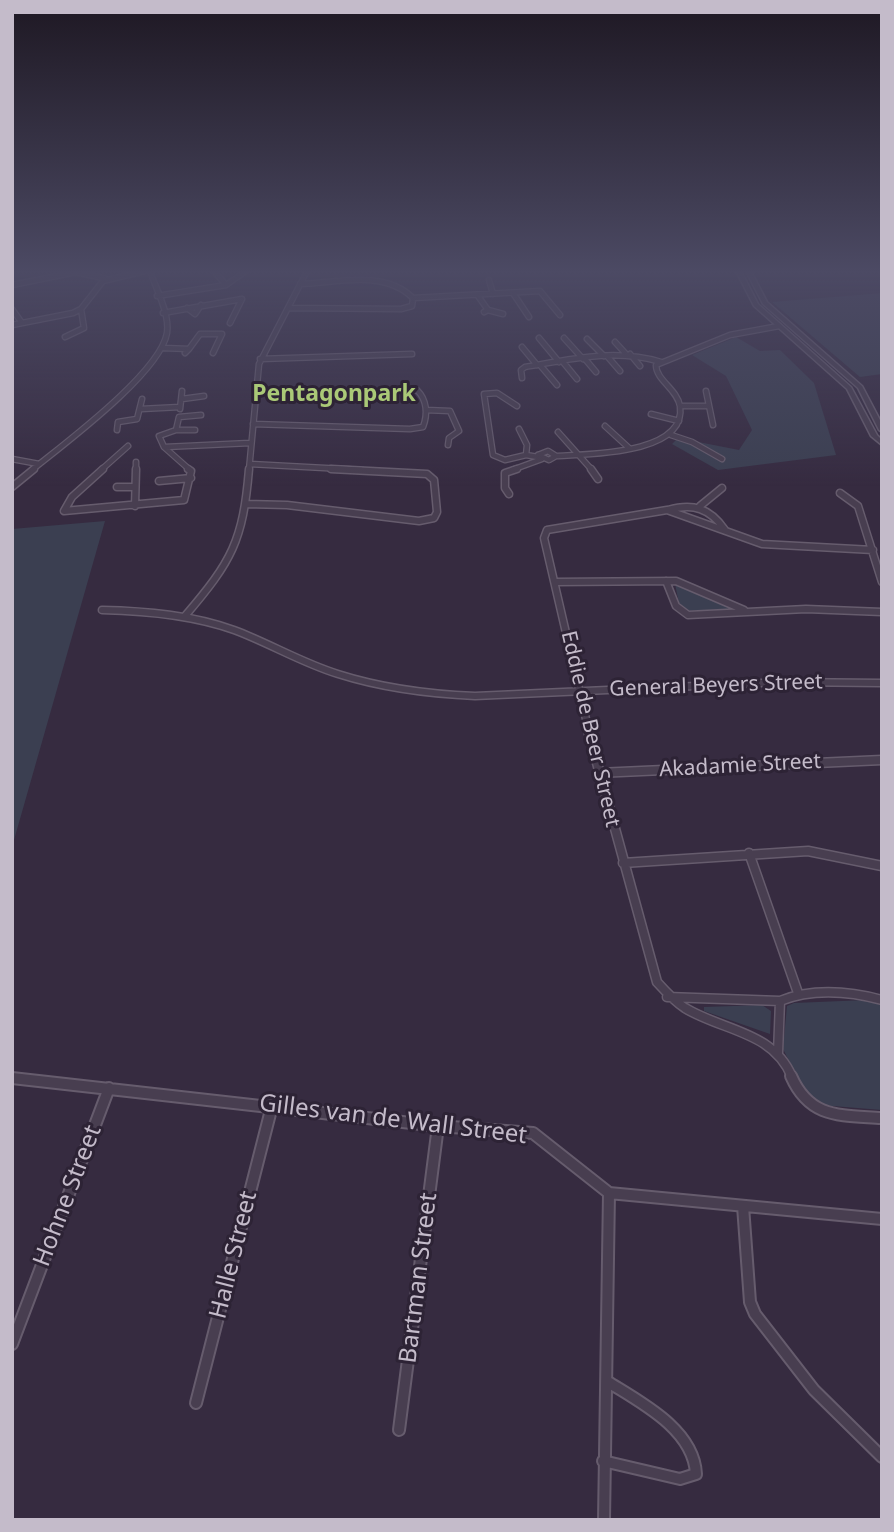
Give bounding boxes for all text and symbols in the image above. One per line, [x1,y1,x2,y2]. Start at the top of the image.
district label: Pentagonpark [252,380,416,408]
street label: Eddie de Beer Street [555,628,625,830]
street label: General Beyers Street [609,670,823,702]
street label: Akadamie Street [658,749,822,783]
street label: Gilles van de Wall Street [257,1089,529,1151]
street label: Hohne Street [28,1121,108,1271]
street label: Halle Street [204,1188,264,1322]
street label: Bartman Street [394,1191,444,1365]

